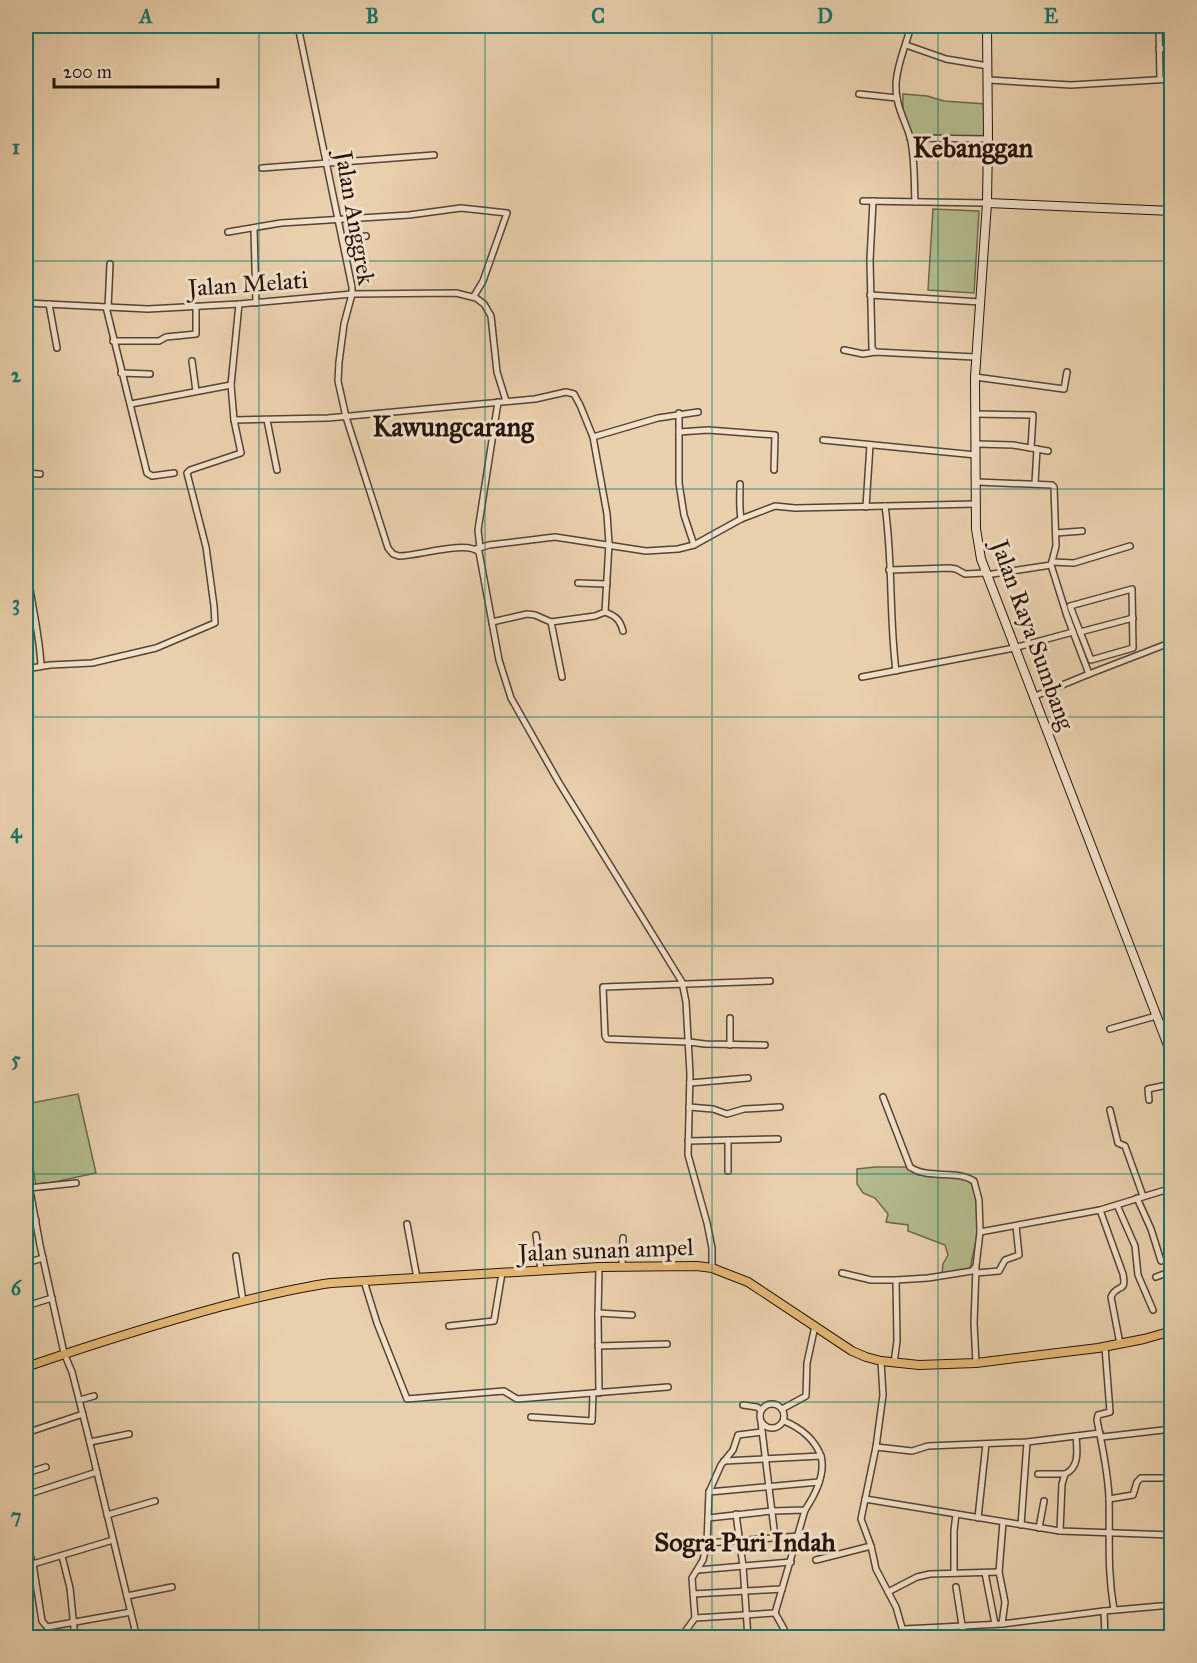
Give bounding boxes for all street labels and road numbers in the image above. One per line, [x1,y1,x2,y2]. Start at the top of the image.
street label: Jalan Anggrek [328,146,382,288]
street label: Jalan Melati [184,265,309,303]
street label: Jalan Raya Sumbang [984,533,1082,735]
street label: Jalan sunan ampel [515,1232,695,1268]

